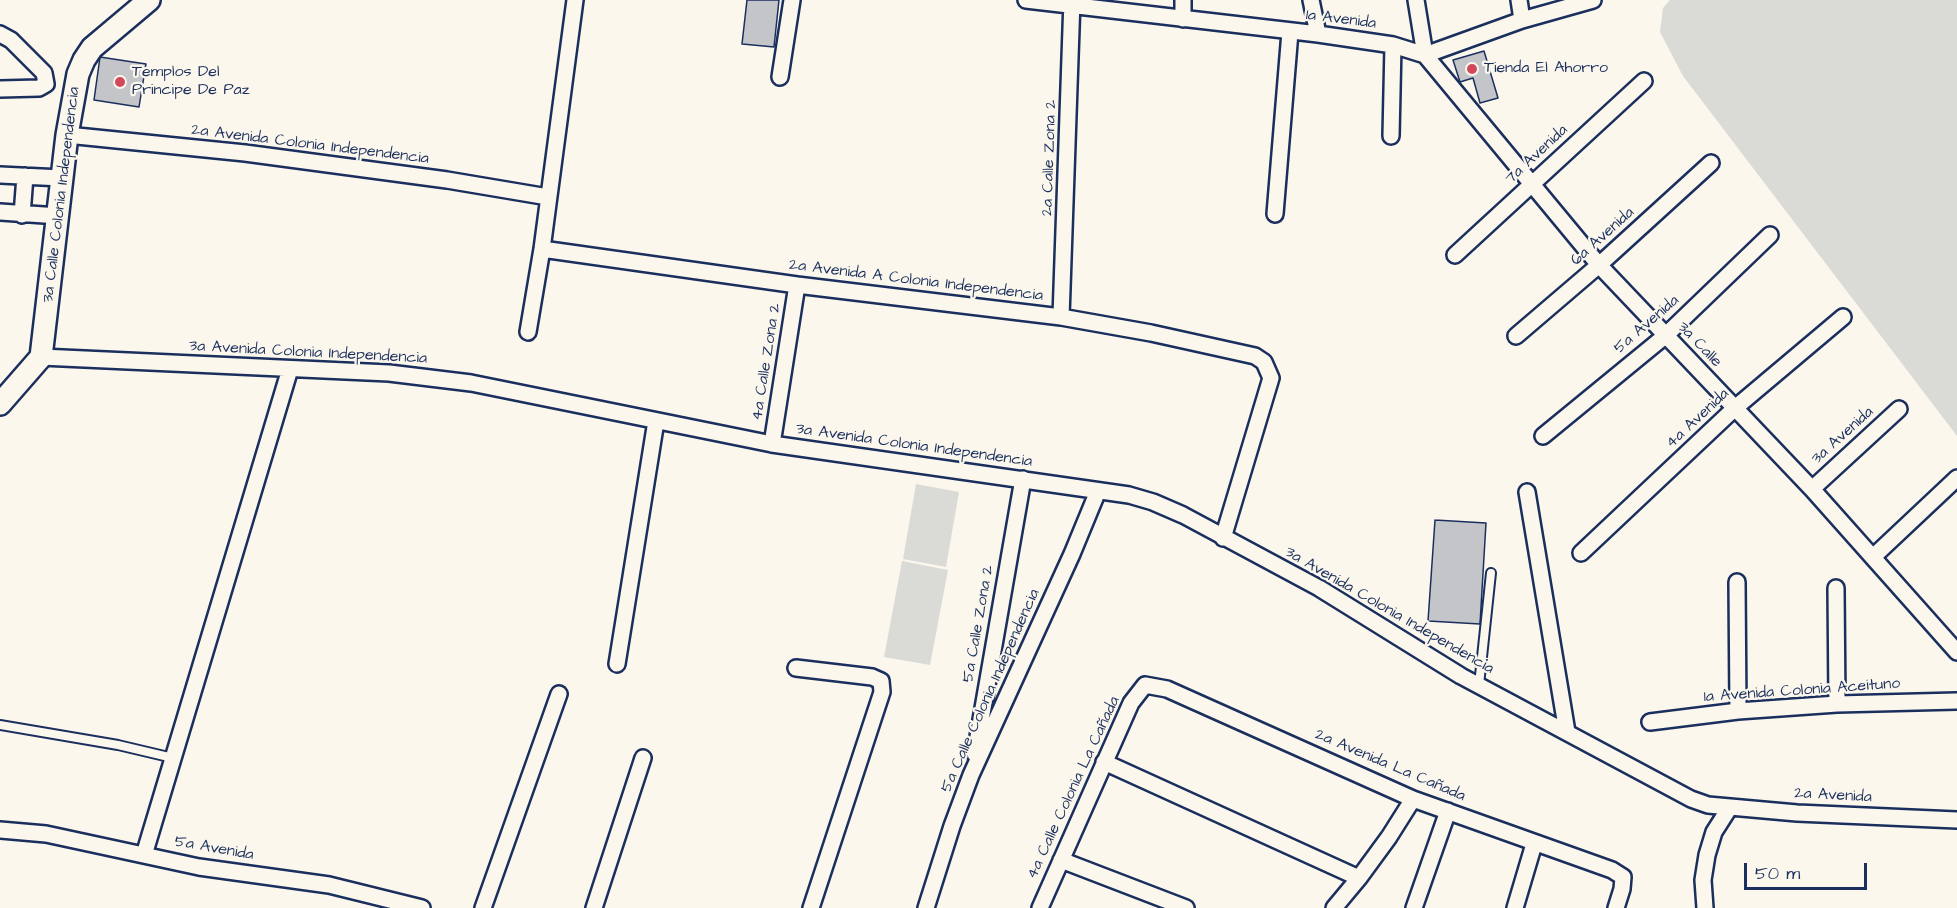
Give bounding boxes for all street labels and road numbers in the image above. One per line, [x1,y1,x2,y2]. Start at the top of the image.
street label: 1a Avenida [1305,6,1377,34]
street label: 3a Calle Colonia Independencia [39,86,85,304]
street label: 2a Calle Zona 2 [1038,99,1062,217]
street label: 2a Avenida Colonia Independencia [190,121,430,169]
street label: 7a Avenida [1502,121,1572,189]
street label: 6a Avenida [1567,204,1639,270]
street label: 2a Avenida A Colonia Independencia [788,256,1044,306]
street label: 5a Avenida [1611,292,1683,358]
street label: 4a Calle Zona 2 [748,302,786,422]
street label: 3a Calle [1673,318,1725,372]
street label: 3a Avenida Colonia Independencia [189,337,427,369]
street label: 4a Avenida [1662,385,1734,453]
street label: 3a Avenida [1808,403,1878,469]
street label: 3a Avenida Colonia Independencia [795,420,1033,472]
street label: 3a Avenida Colonia Independencia [1281,543,1497,679]
street label: 5a Calle Zona 2 [959,564,999,684]
street label: 5a Calle Colonia Independencia [937,586,1045,796]
street label: 1a Avenida Colonia Aceituno [1703,675,1901,707]
street label: 4a Calle Colonia La Cañada [1023,694,1125,882]
street label: 2a Avenida La Cañada [1312,726,1468,806]
street label: 2a Avenida [1794,784,1872,808]
street label: 5a Avenida [173,833,255,865]

